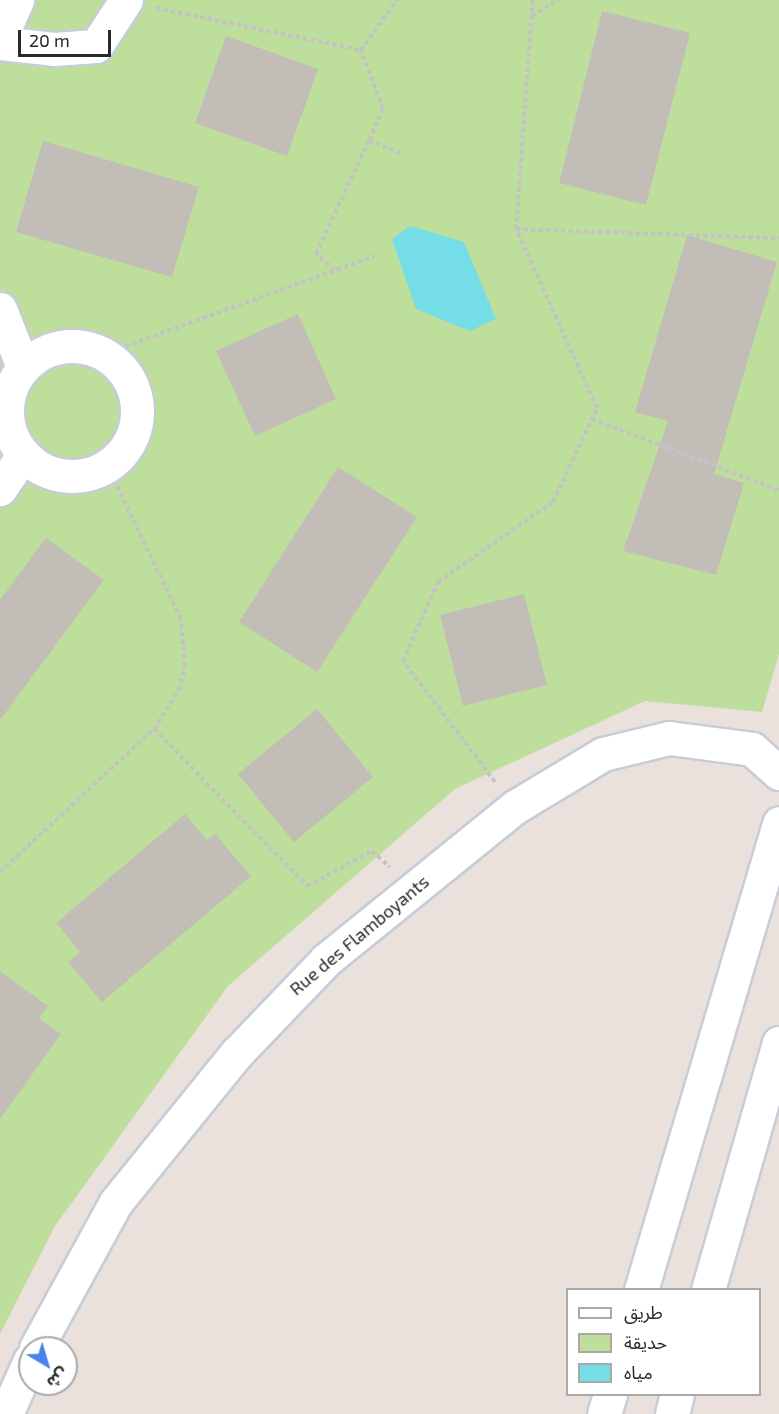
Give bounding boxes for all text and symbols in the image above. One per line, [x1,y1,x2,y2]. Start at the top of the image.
scale bar [21,18,114,56]
text: 20 m [29,29,70,51]
street label: Rue des Flamboyants [285,870,433,1000]
legend [566,1288,761,1396]
text: طريق [624,1301,663,1323]
text: حديقة [624,1331,667,1353]
north arrow [18,1336,78,1396]
text: مياه [624,1361,653,1383]
text: ش [44,1365,73,1393]

